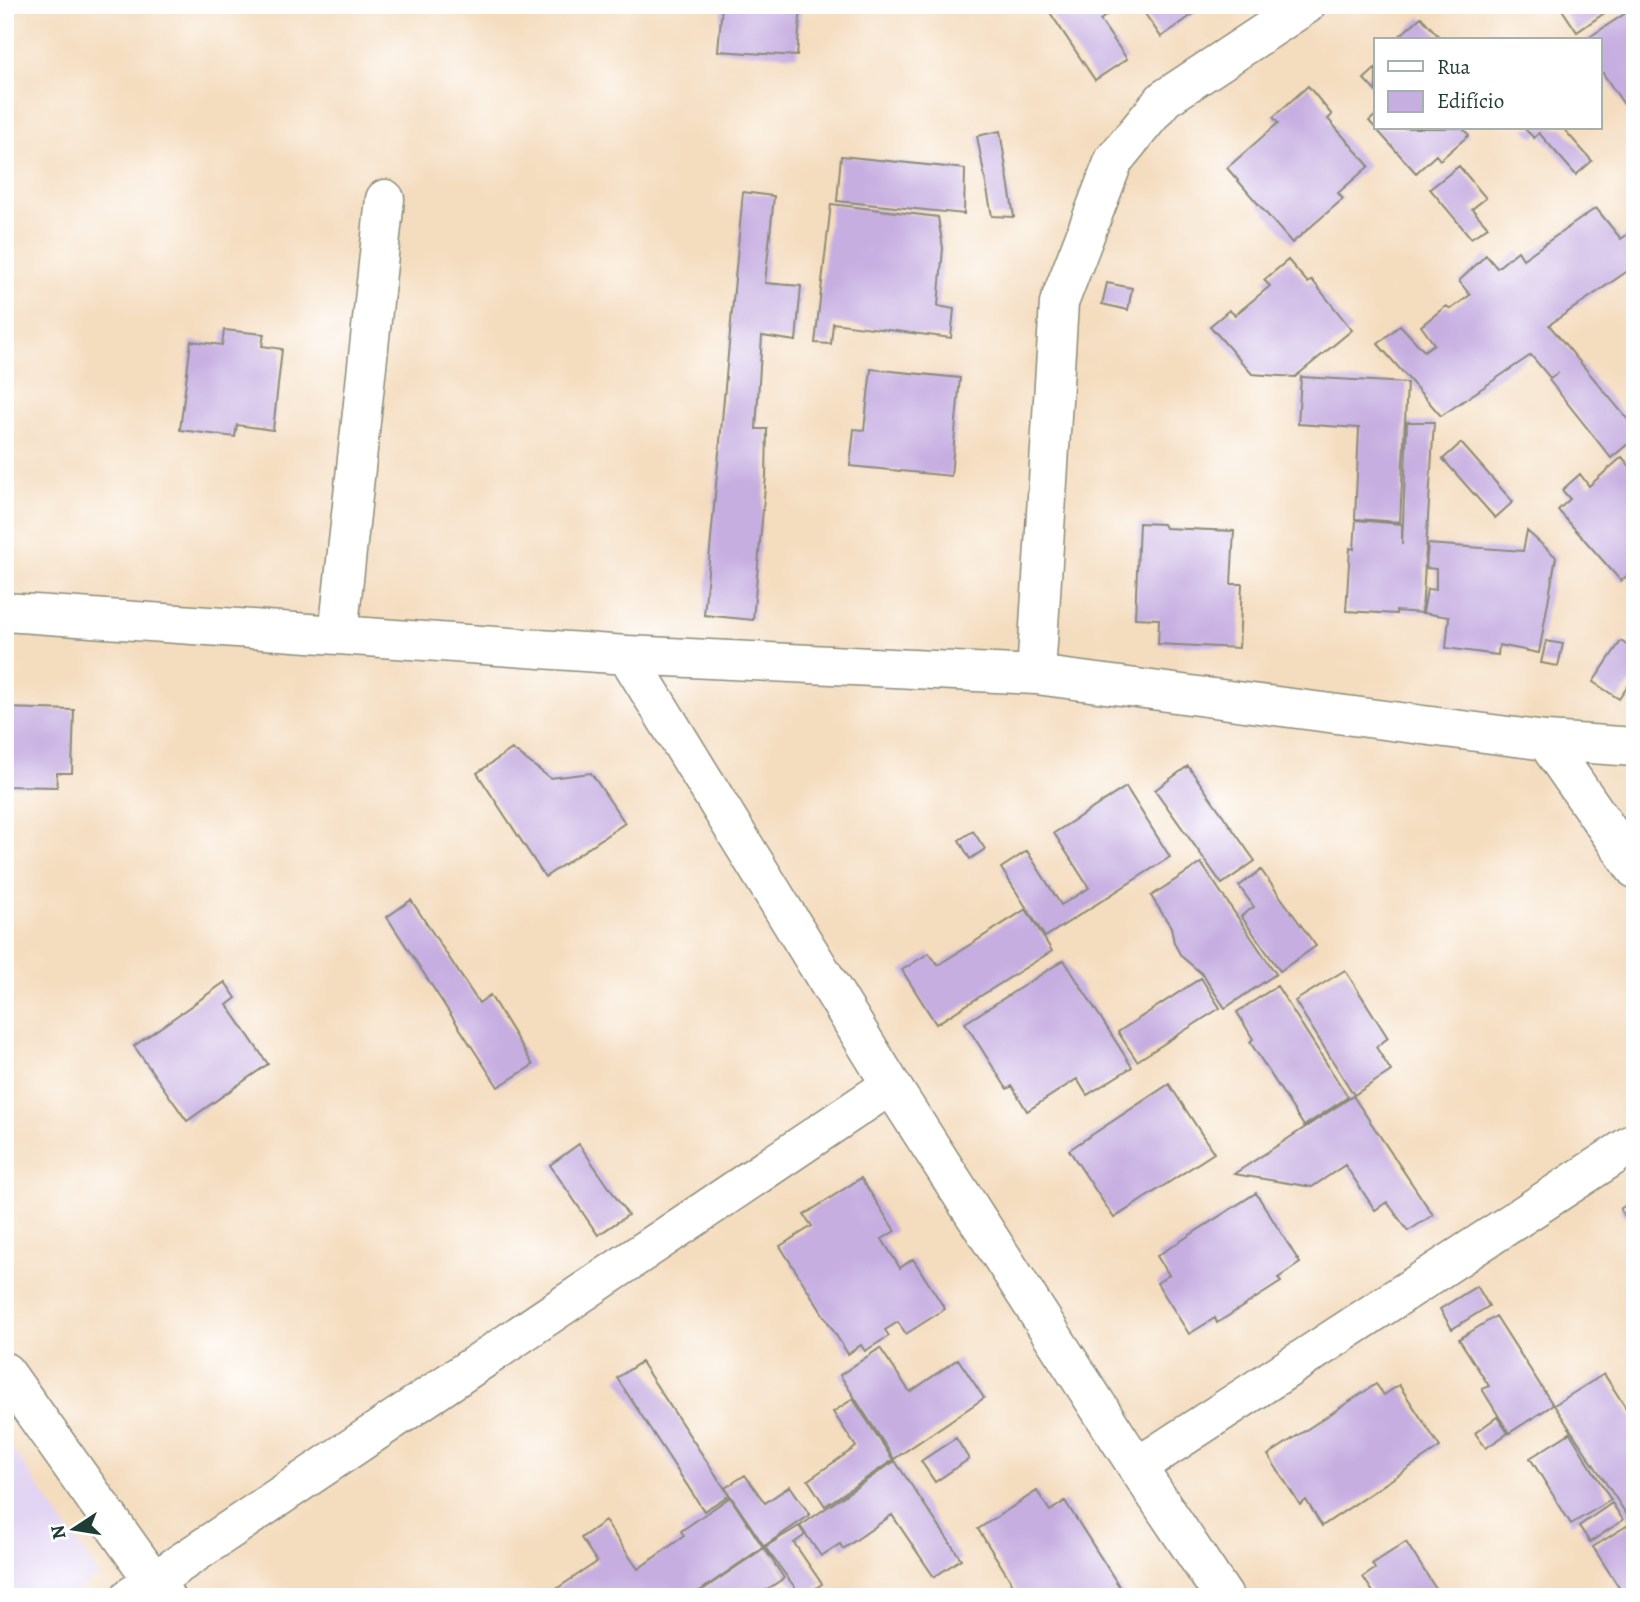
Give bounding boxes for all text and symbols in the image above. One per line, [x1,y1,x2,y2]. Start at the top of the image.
legend [1374,38,1602,130]
text: Rua [1437,53,1471,81]
text: Edifício [1437,87,1504,115]
north arrow [38,1494,108,1564]
text: N [44,1523,73,1542]

